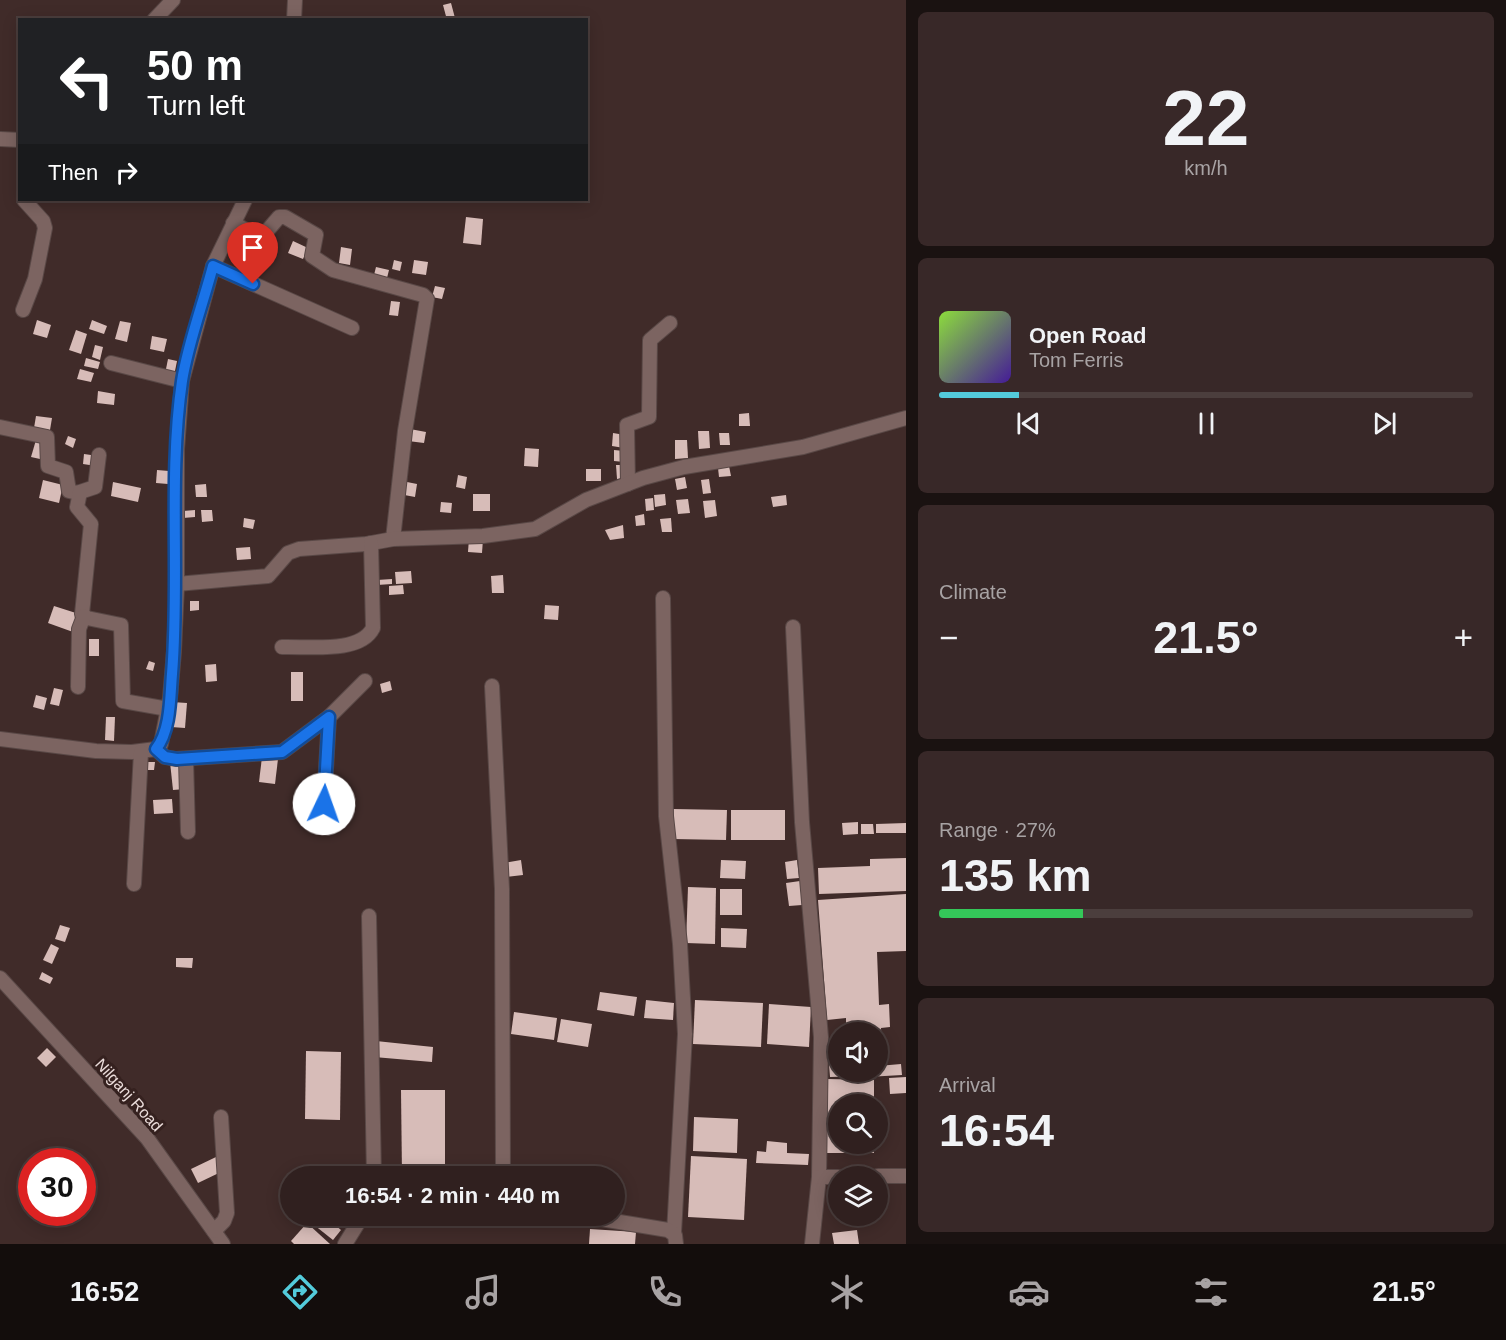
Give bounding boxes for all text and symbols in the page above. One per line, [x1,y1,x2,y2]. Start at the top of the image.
icon: left [48,42,126,120]
text: 50 m [147,42,243,89]
text: 22 [1163,74,1249,162]
text: Turn left [147,91,245,121]
icon: right [110,156,143,189]
text: km/h [1184,157,1228,179]
text: Then [48,160,98,185]
pin [227,222,278,284]
icon: arrive [236,231,269,264]
text: Open Road [1029,323,1146,348]
text: Tom Ferris [1029,349,1123,371]
icon: previous [1012,407,1045,440]
icon: pause [1190,407,1223,440]
icon: next [1368,407,1401,440]
text: Climate [939,581,1007,603]
text: 21.5° [1153,612,1259,663]
text: − [939,619,958,656]
text: + [1454,619,1473,656]
position arrow [292,772,356,836]
text: Range · 27% [939,819,1056,841]
text: 135 km [939,850,1092,901]
map controls [828,1022,888,1226]
button: sound [828,1022,888,1082]
street label: Nilganj Road [92,1055,166,1135]
text: Arrival [939,1074,996,1096]
button: search [828,1094,888,1154]
text: 16:54 [939,1105,1054,1156]
speed limit sign: 30 [18,1148,96,1226]
button: layers [828,1166,888,1226]
text: 16:54 · 2 min · 440 m [345,1183,560,1208]
icon: directions [279,1271,321,1313]
icon: music [462,1271,504,1313]
icon: phone [644,1271,686,1313]
icon: climate [826,1271,868,1313]
icon: car [1008,1271,1050,1313]
icon: filters [1190,1271,1232,1313]
text: 16:52 [70,1277,139,1307]
text: 21.5° [1372,1277,1436,1307]

